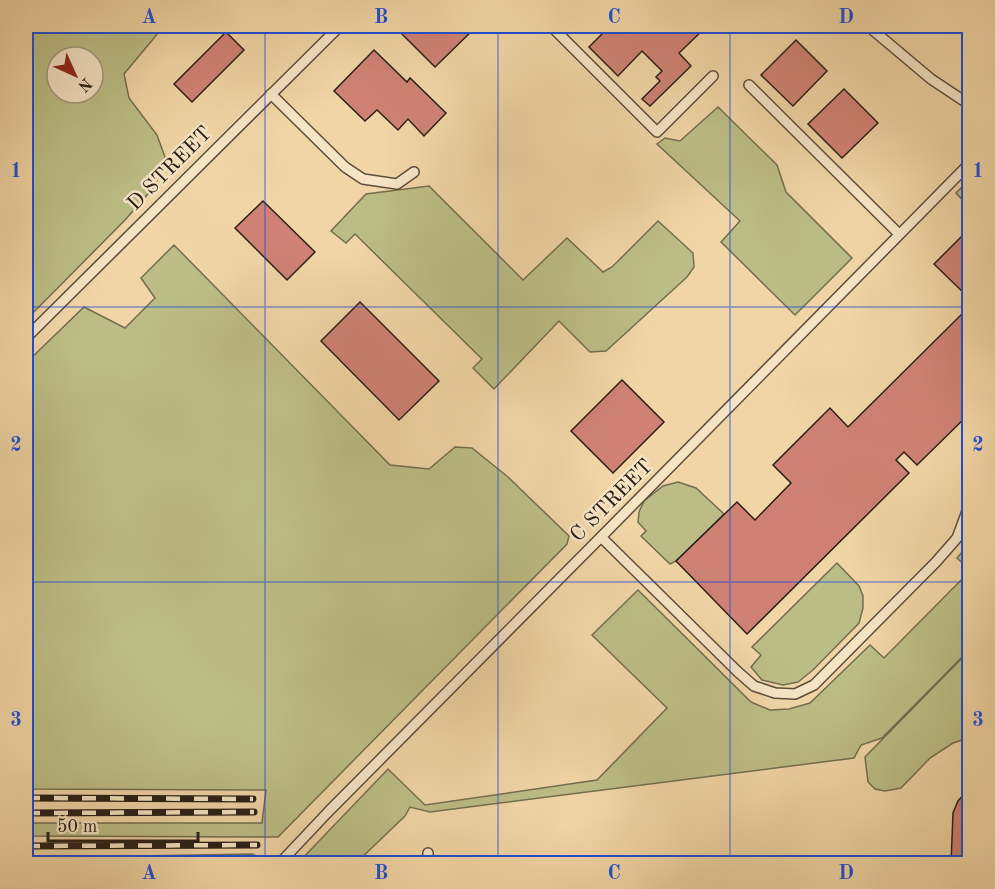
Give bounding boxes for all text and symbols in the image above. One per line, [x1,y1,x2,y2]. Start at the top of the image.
text: A [141,8,157,28]
text: B [374,8,388,28]
text: C [607,8,621,28]
text: D [838,8,854,28]
north arrow [45,45,105,105]
text: N [74,74,94,95]
street label: D STREET [124,123,216,215]
text: 1 [10,162,22,182]
text: 1 [972,162,984,182]
text: 2 [10,436,22,456]
text: 2 [972,436,984,456]
street label: C STREET [567,456,657,546]
text: 3 [10,711,22,731]
text: 3 [972,711,984,731]
scale bar [48,805,198,843]
text: 50 m [57,818,97,836]
text: A [141,864,157,884]
text: B [374,864,388,884]
text: C [607,864,621,884]
text: D [838,864,854,884]

